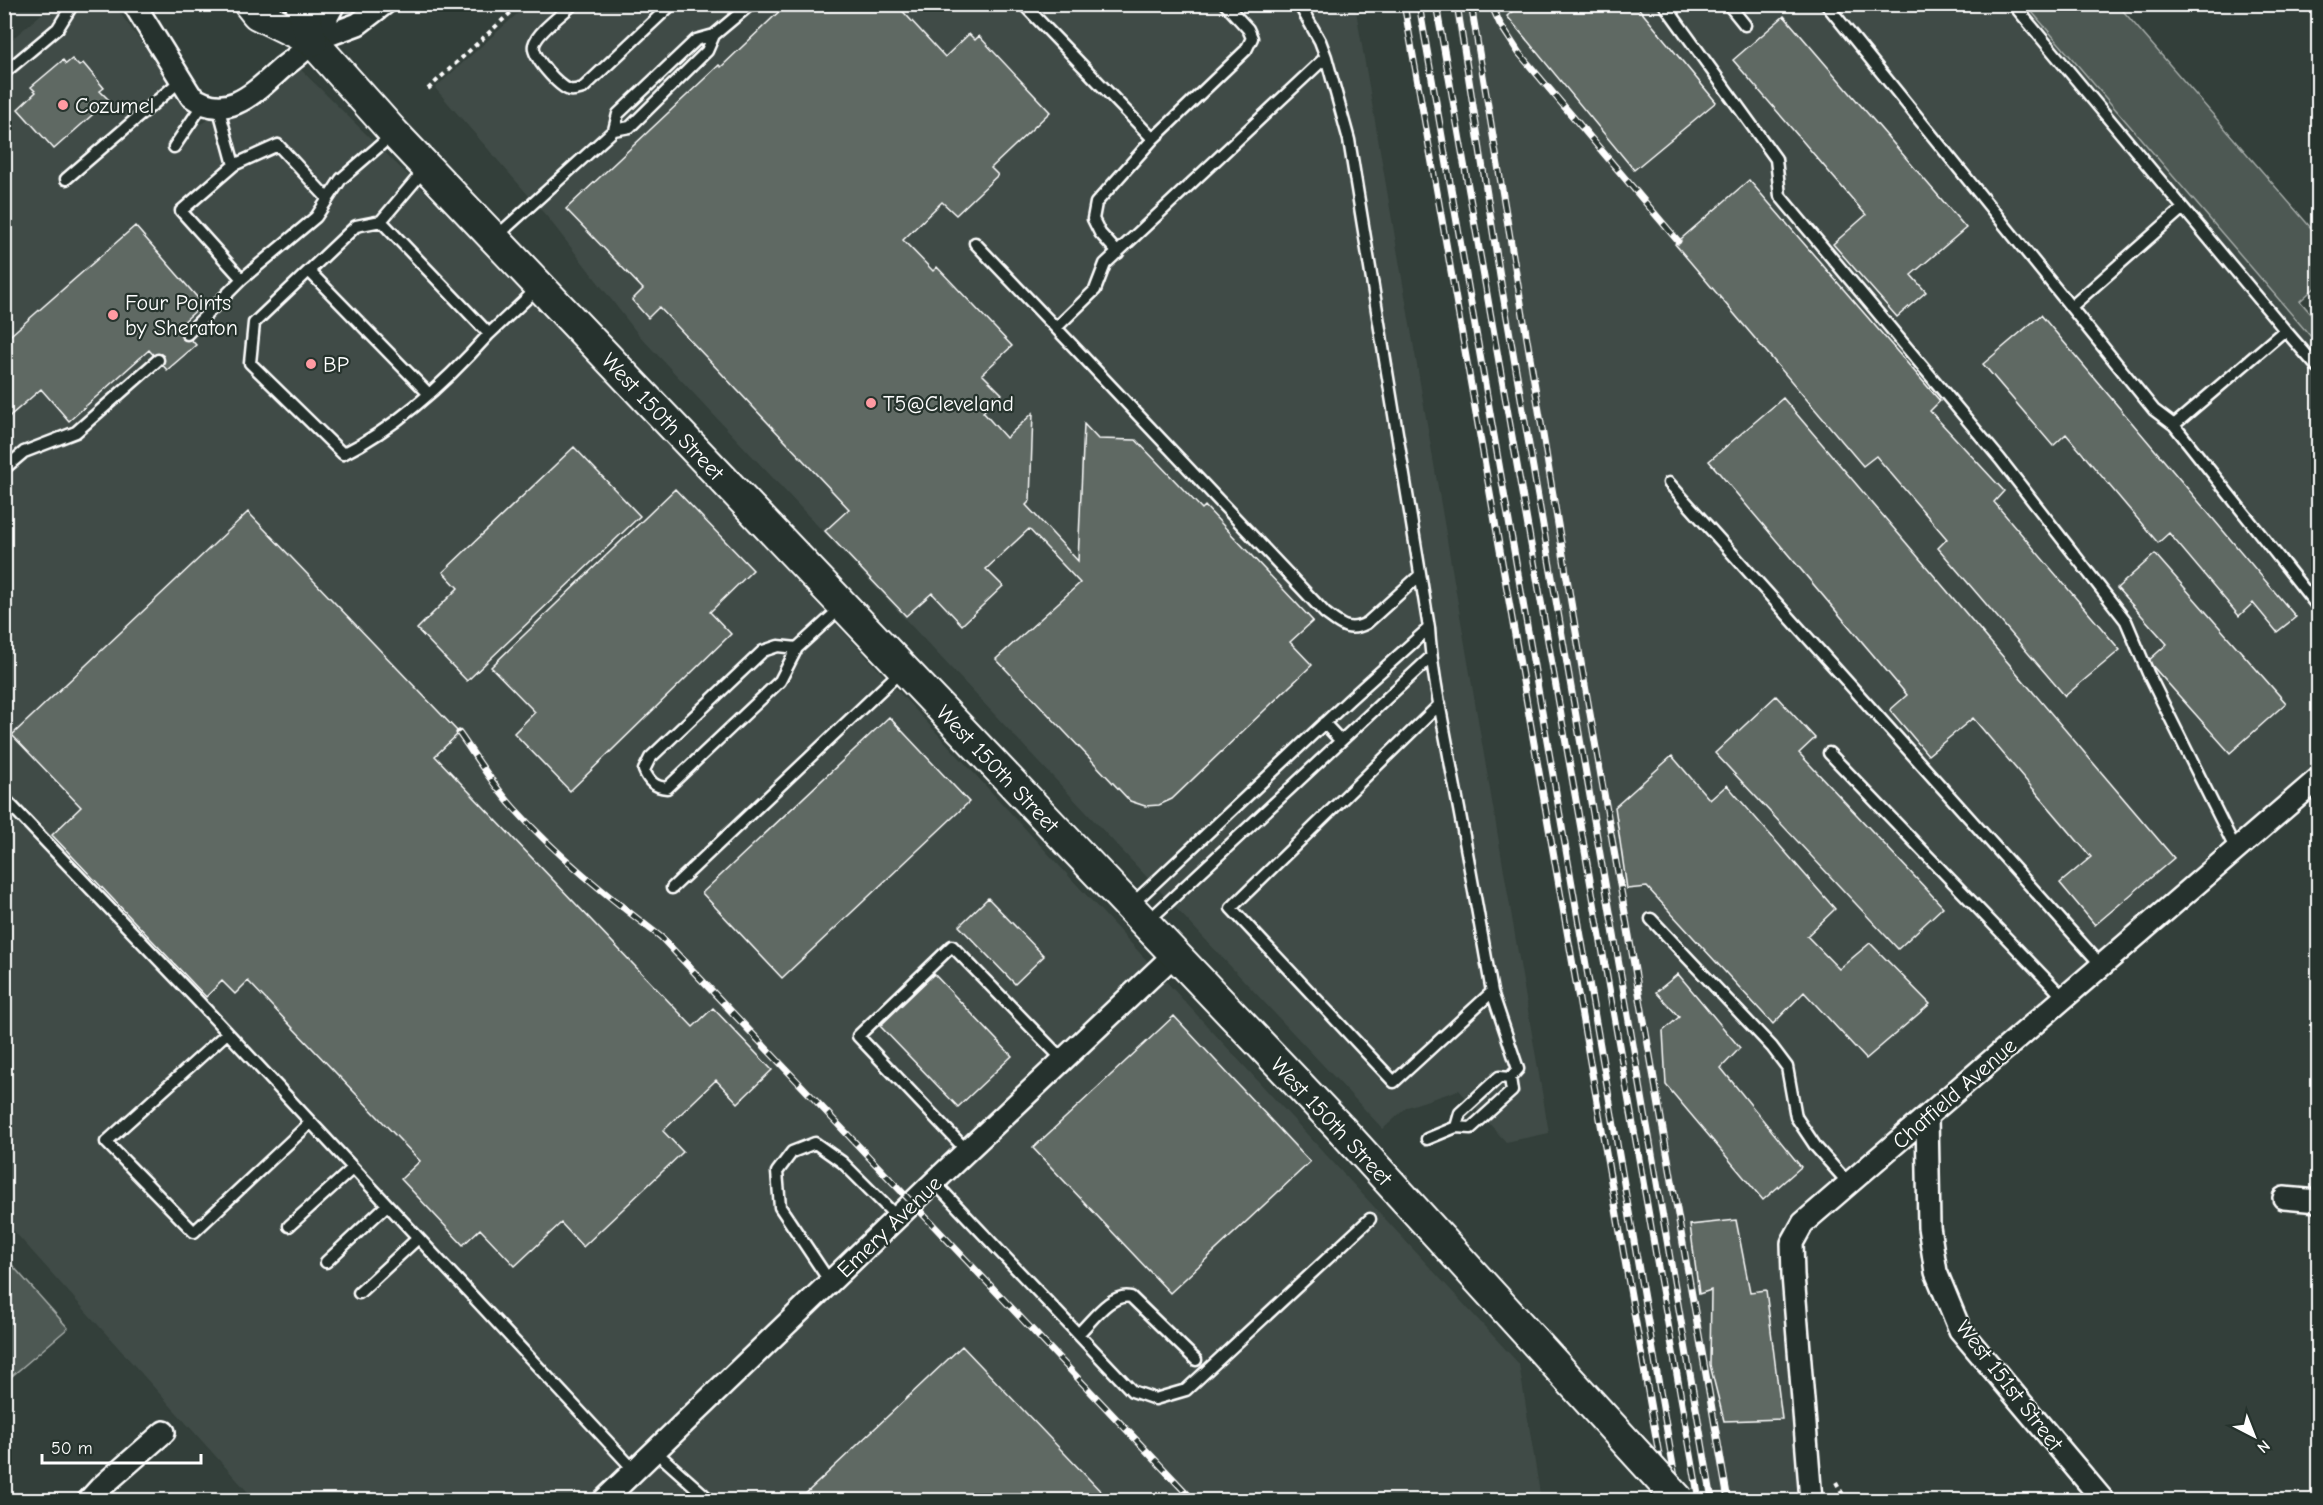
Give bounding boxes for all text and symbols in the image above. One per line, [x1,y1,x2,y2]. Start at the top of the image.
place label: Cozumel [75,93,154,119]
marker: Cozumel [56,98,70,112]
place label: Four Points by Sheraton [125,290,238,341]
marker: Four Points by Sheraton [106,308,120,322]
street label: West 150th Street [596,348,730,486]
place label: BP [323,352,349,378]
marker: BP [304,357,318,371]
place label: T5@Cleveland [883,391,1014,417]
marker: T5@Cleveland [864,396,878,410]
street label: West 150th Street [931,700,1064,839]
street label: Chatfield Avenue [1887,1033,2022,1155]
street label: West 150th Street [1265,1052,1398,1192]
street label: Emery Avenue [832,1170,947,1283]
street label: West 151st Street [1950,1315,2069,1457]
north arrow [2224,1406,2284,1466]
scale bar [42,1427,201,1465]
text: N [2253,1436,2273,1457]
text: 50 m [51,1438,93,1459]

